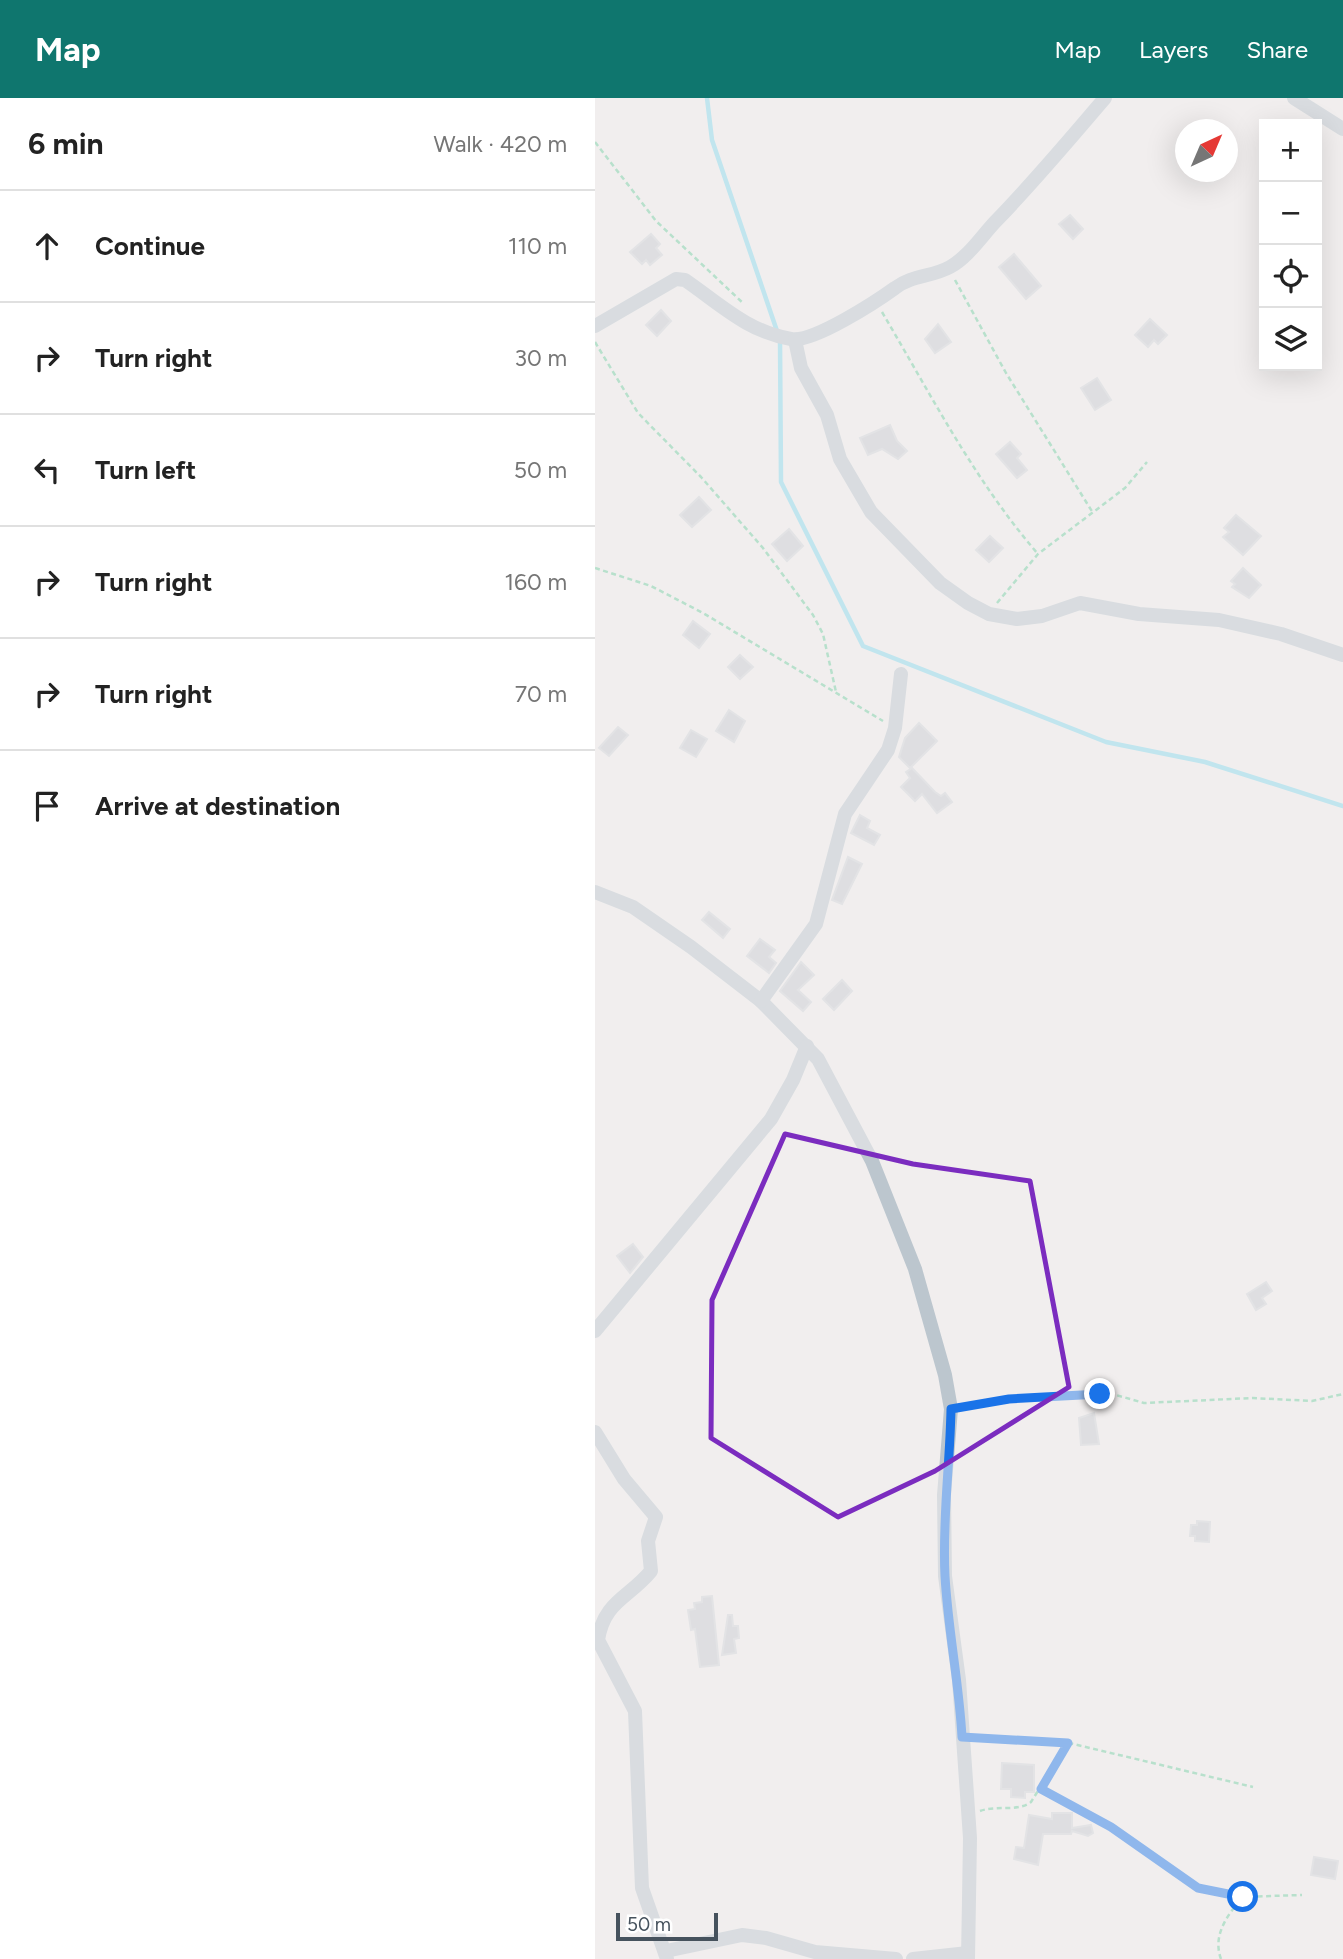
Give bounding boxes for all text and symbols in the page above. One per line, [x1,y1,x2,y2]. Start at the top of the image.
text: Map [35,30,101,69]
text: Map [1054,35,1101,64]
text: Layers [1139,35,1208,64]
text: Share [1246,35,1308,64]
north arrow [1175,119,1238,182]
map controls [1259,119,1322,371]
button: + [1259,119,1322,182]
text: 6 min [28,125,104,162]
text: Walk · 420 m [434,130,567,158]
button: − [1259,182,1322,245]
icon: ahead [28,227,66,265]
text: Continue [95,230,205,262]
text: 110 m [508,232,567,260]
button: locate [1259,245,1322,308]
button: layers [1259,308,1322,371]
icon: right [28,339,66,377]
text: Turn right [95,342,212,374]
text: 30 m [514,344,567,372]
icon: left [28,451,66,489]
text: Turn left [95,454,196,486]
text: 50 m [514,456,567,484]
icon: right [28,563,66,601]
text: Turn right [95,566,212,598]
text: 160 m [504,568,567,596]
icon: right [28,675,66,713]
text: Turn right [95,678,212,710]
text: 70 m [515,680,567,708]
icon: arrive [28,787,66,825]
text: Arrive at destination [95,790,340,822]
route end [1084,1378,1115,1409]
route start [1227,1881,1258,1912]
scale bar [616,1910,717,1942]
text: 50 m [627,1913,671,1936]

